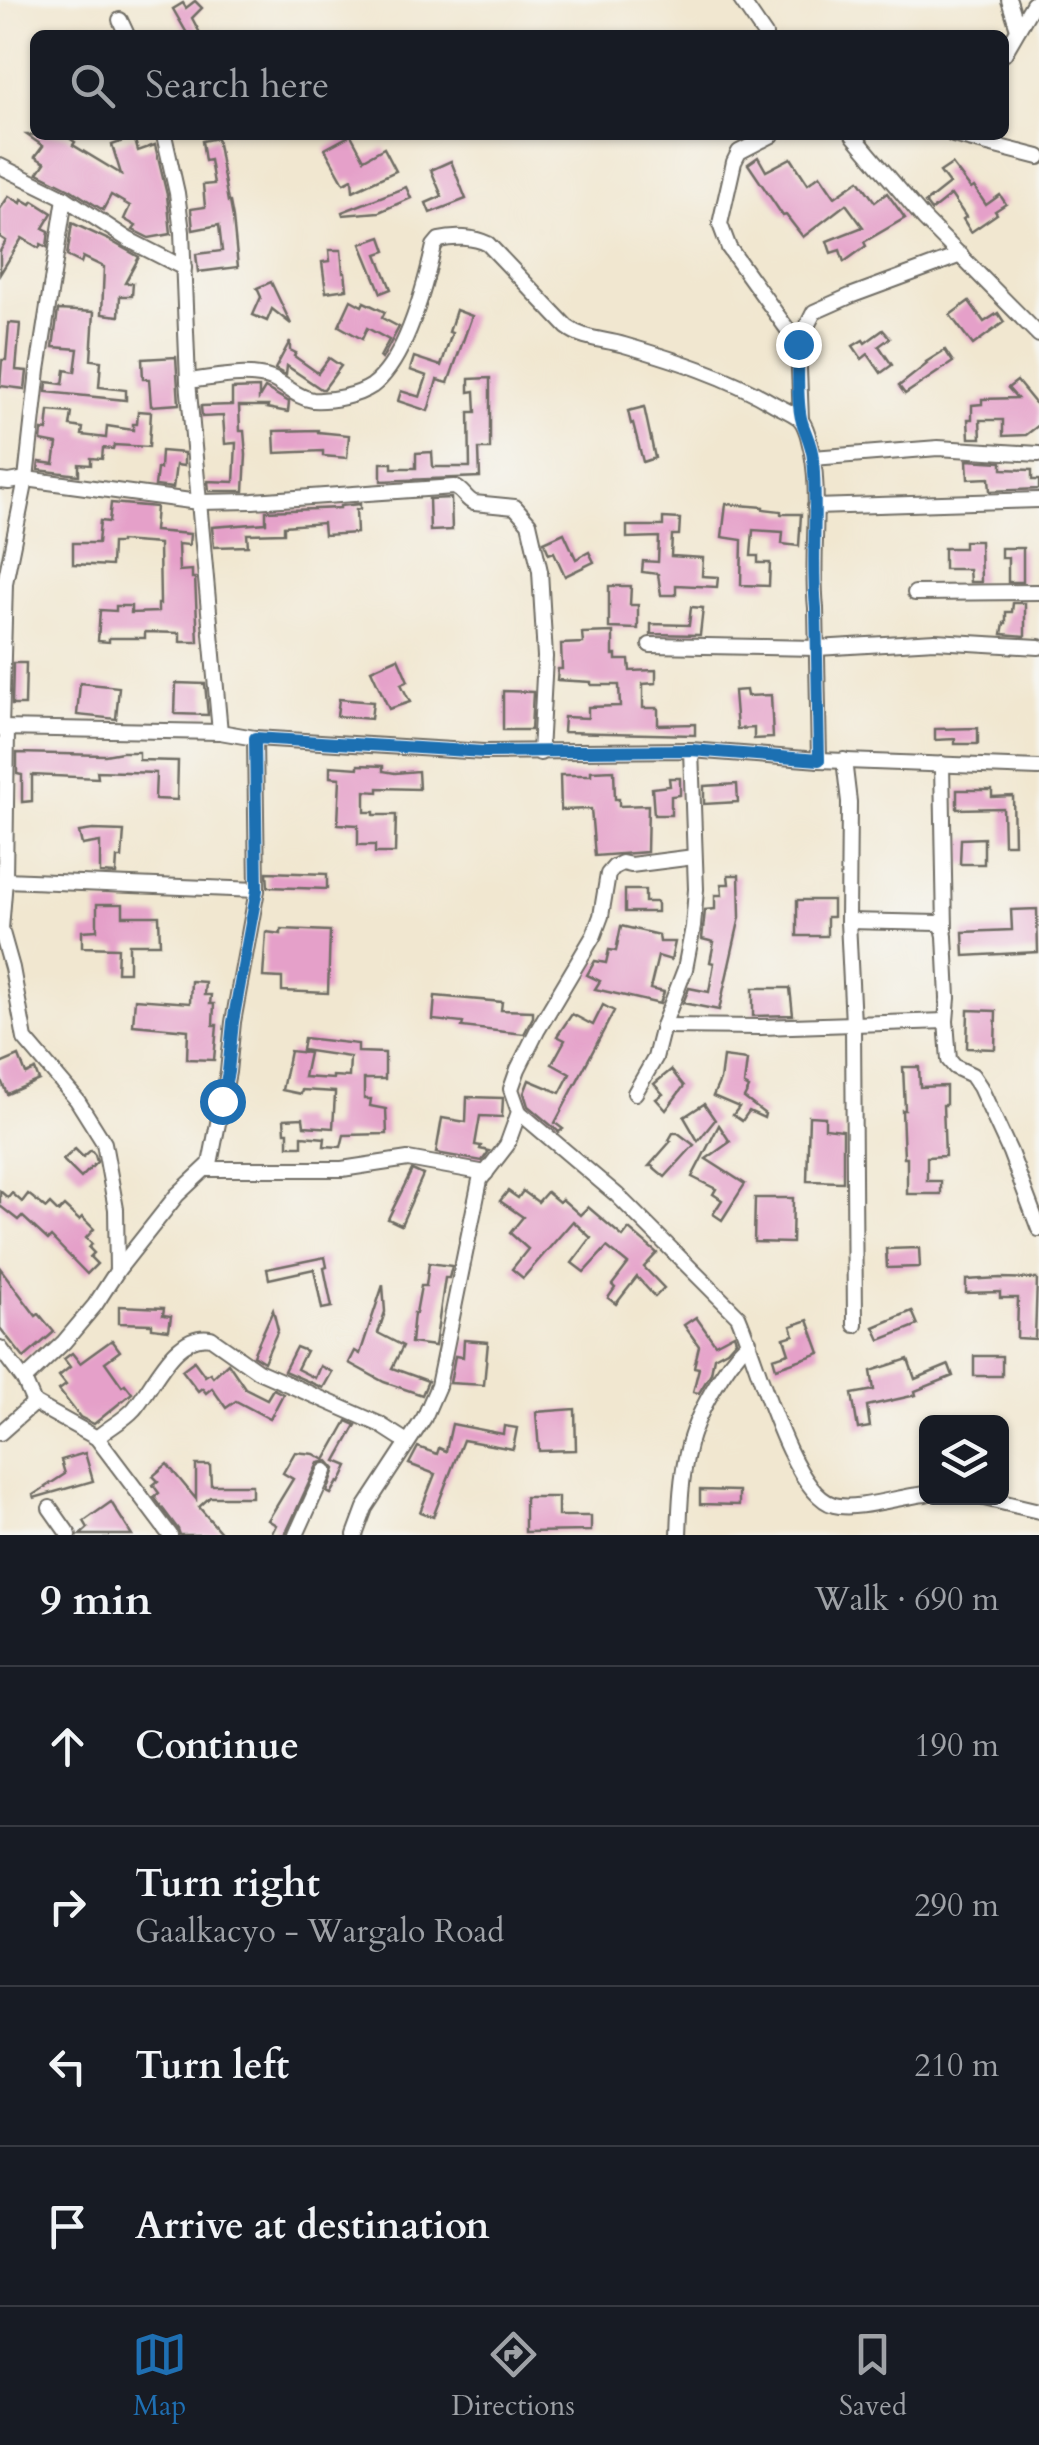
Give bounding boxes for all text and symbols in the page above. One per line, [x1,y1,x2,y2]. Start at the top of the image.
search box [30,30,1009,140]
icon: search [65,58,120,113]
text: Search here [145,59,329,111]
route end [776,322,822,368]
route start [200,1079,246,1125]
map controls [919,1415,1009,1505]
button: layers [919,1415,1009,1505]
text: 9 min [40,1572,152,1629]
text: Walk · 690 m [814,1578,999,1622]
icon: ahead [40,1719,95,1774]
text: Continue [135,1720,299,1772]
text: 190 m [914,1724,999,1768]
text: Turn right [135,1858,320,1910]
icon: right [40,1879,95,1934]
text: 290 m [914,1884,999,1928]
text: Gaalkacyo - Wargalo Road [135,1910,504,1954]
icon: left [40,2039,95,2094]
text: Turn left [135,2040,289,2092]
text: 210 m [914,2044,999,2088]
icon: arrive [40,2199,95,2254]
text: Arrive at destination [135,2200,490,2252]
tab: Map [132,2327,187,2425]
tab: Directions [451,2327,575,2425]
tab: Saved [839,2327,907,2425]

